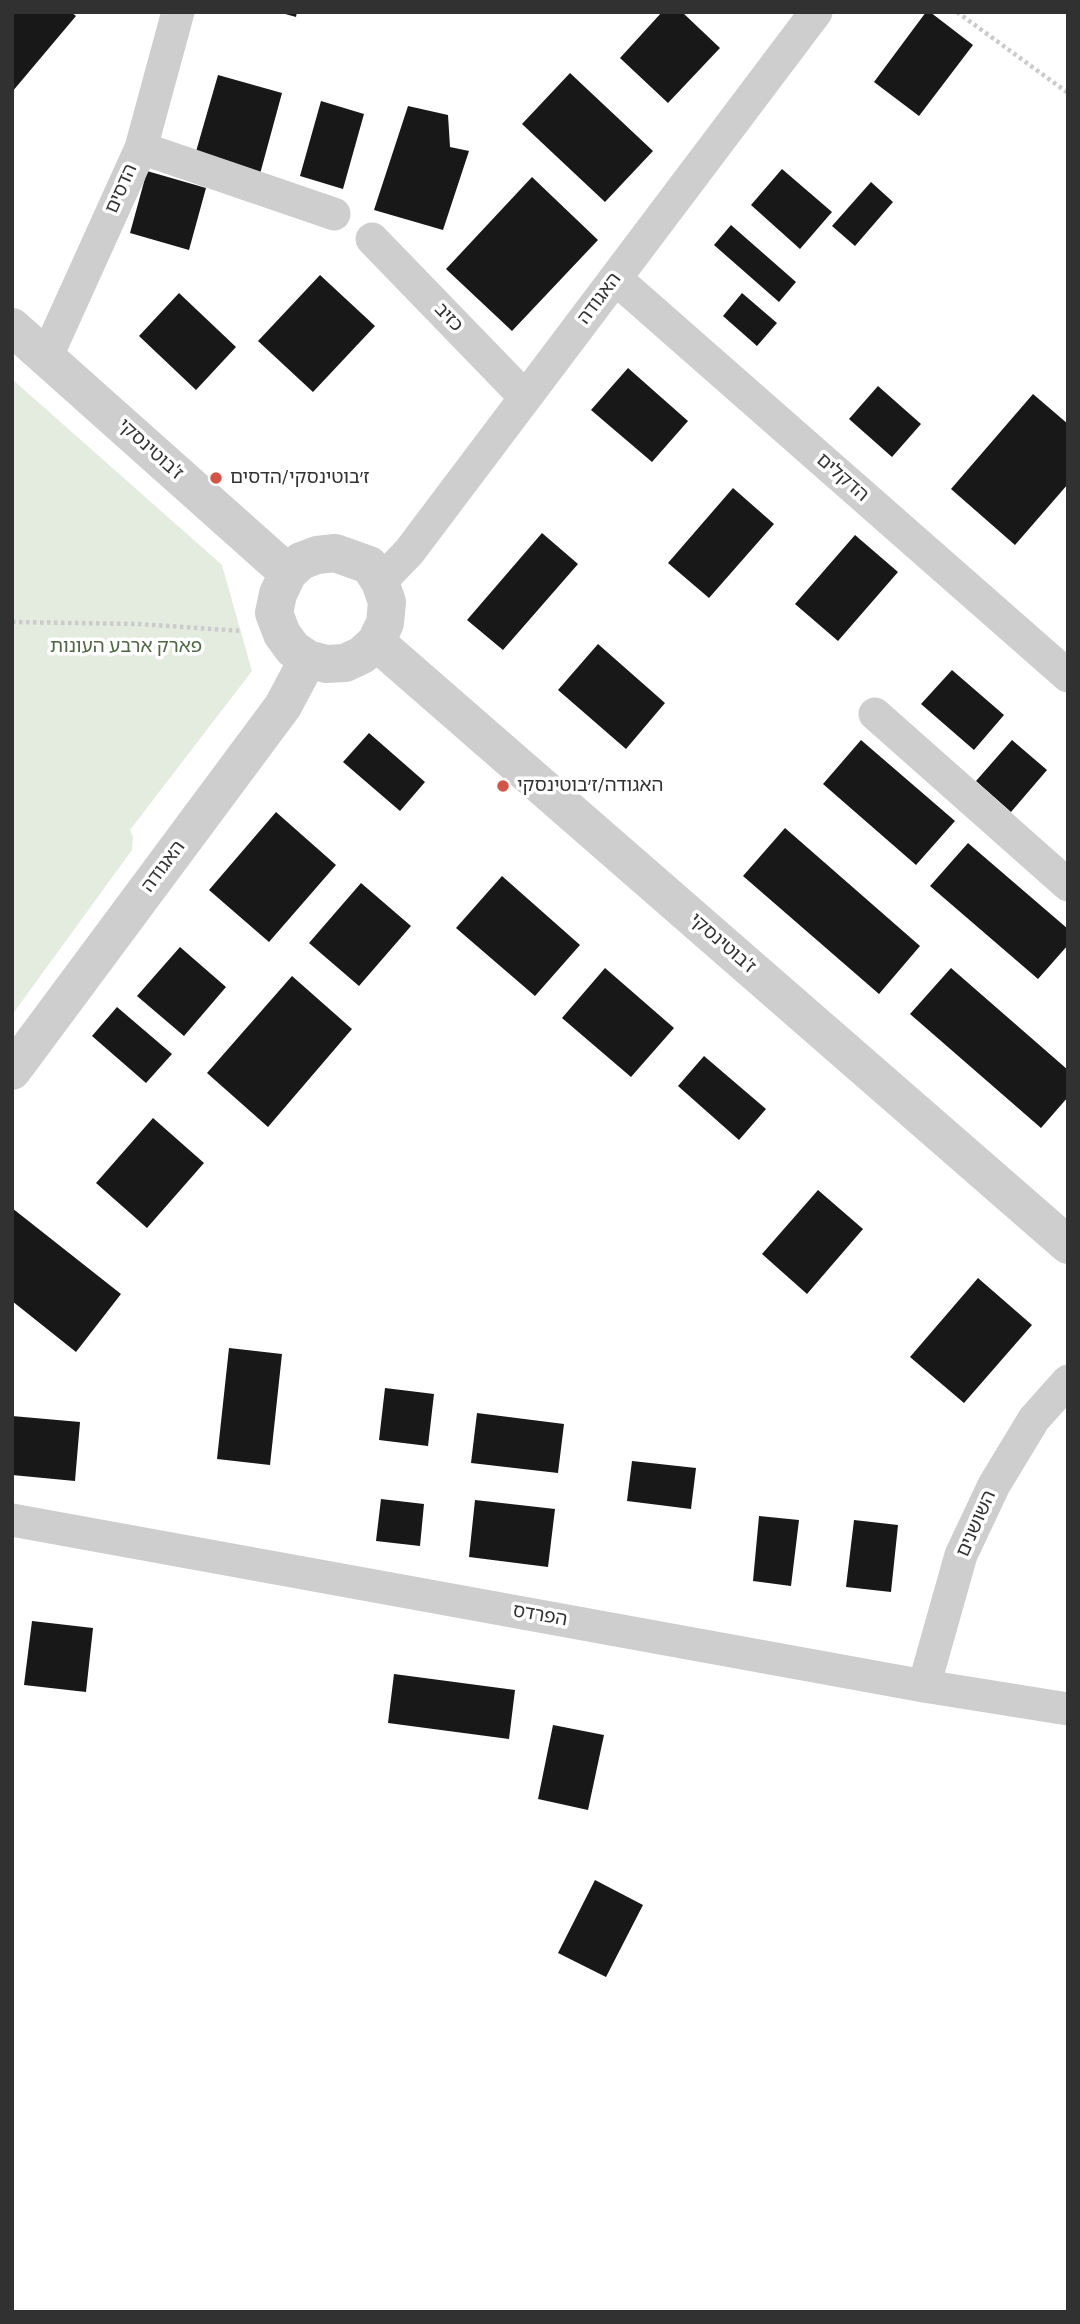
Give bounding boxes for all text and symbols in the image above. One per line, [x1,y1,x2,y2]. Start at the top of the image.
street label: הדסים [101,161,143,217]
street label: האגודה [573,269,627,329]
street label: כזיב [429,299,467,337]
street label: ז'בוטינסקי [112,415,188,485]
street label: הדקלים [811,449,873,507]
place label: ז׳בוטינסקי/הדסים [230,467,370,489]
marker: ז׳בוטינסקי/הדסים [208,470,224,486]
park label: פארק ארבע העונות [50,636,202,658]
place label: האגודה/ז׳בוטינסקי [517,775,663,797]
marker: האגודה/ז׳בוטינסקי [495,778,511,794]
street label: האגודה [137,837,191,897]
street label: ז'בוטינסקי [684,909,760,979]
street label: השושנים [952,1487,1002,1561]
street label: הפרדס [511,1600,569,1632]

